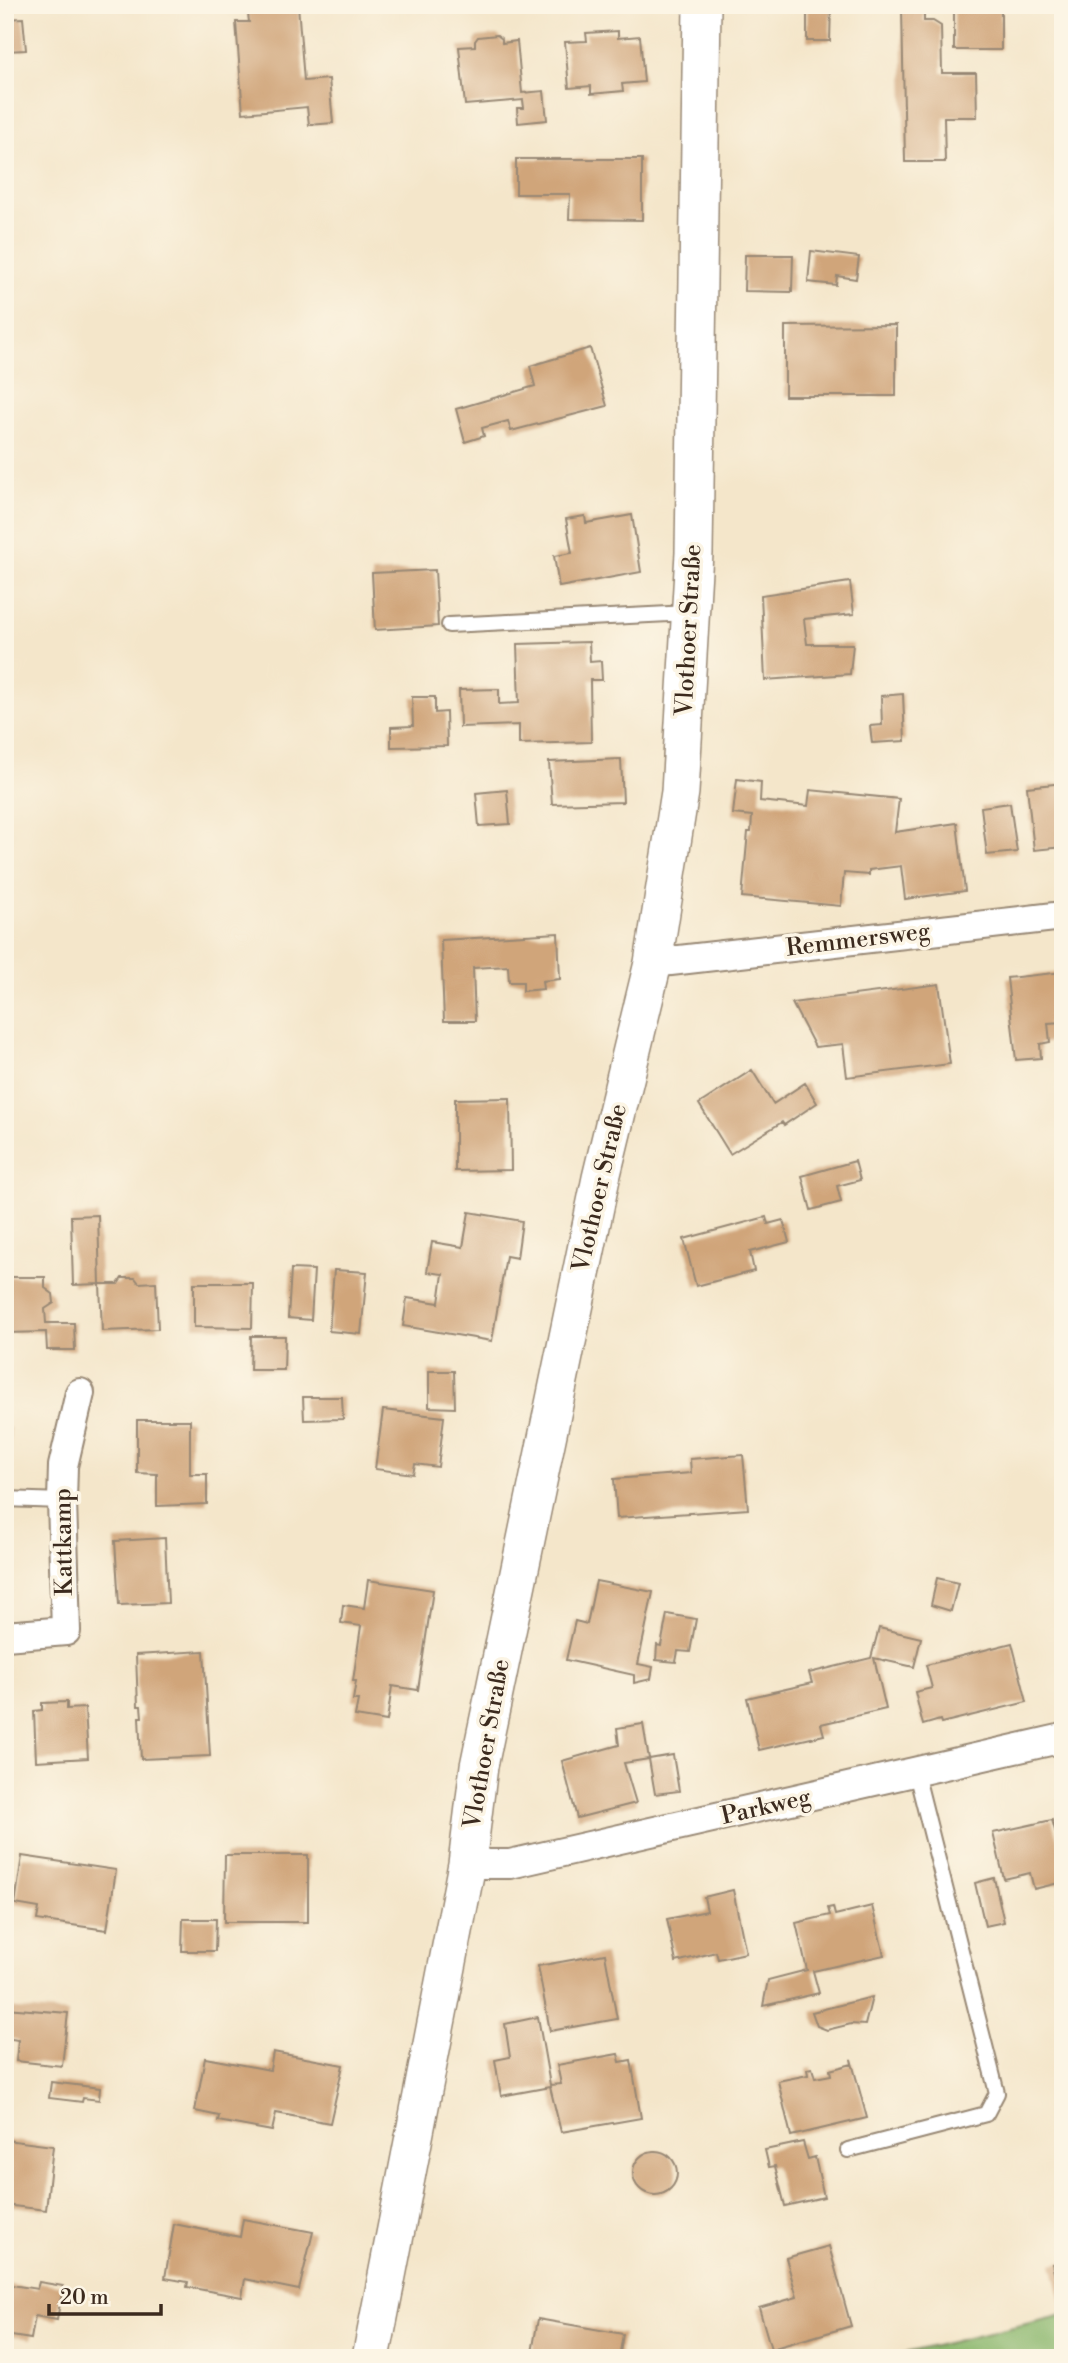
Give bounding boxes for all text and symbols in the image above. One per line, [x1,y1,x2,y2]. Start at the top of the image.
street label: Vlothoer Straße [669,543,708,718]
street label: Remmersweg [784,916,932,964]
street label: Vlothoer Straße [566,1101,634,1276]
street label: Kattkamp [48,1488,80,1596]
street label: Vlothoer Straße [457,1657,517,1832]
street label: Parkweg [718,1782,814,1832]
scale bar [49,2272,161,2316]
text: 20 m [60,2285,109,2311]

